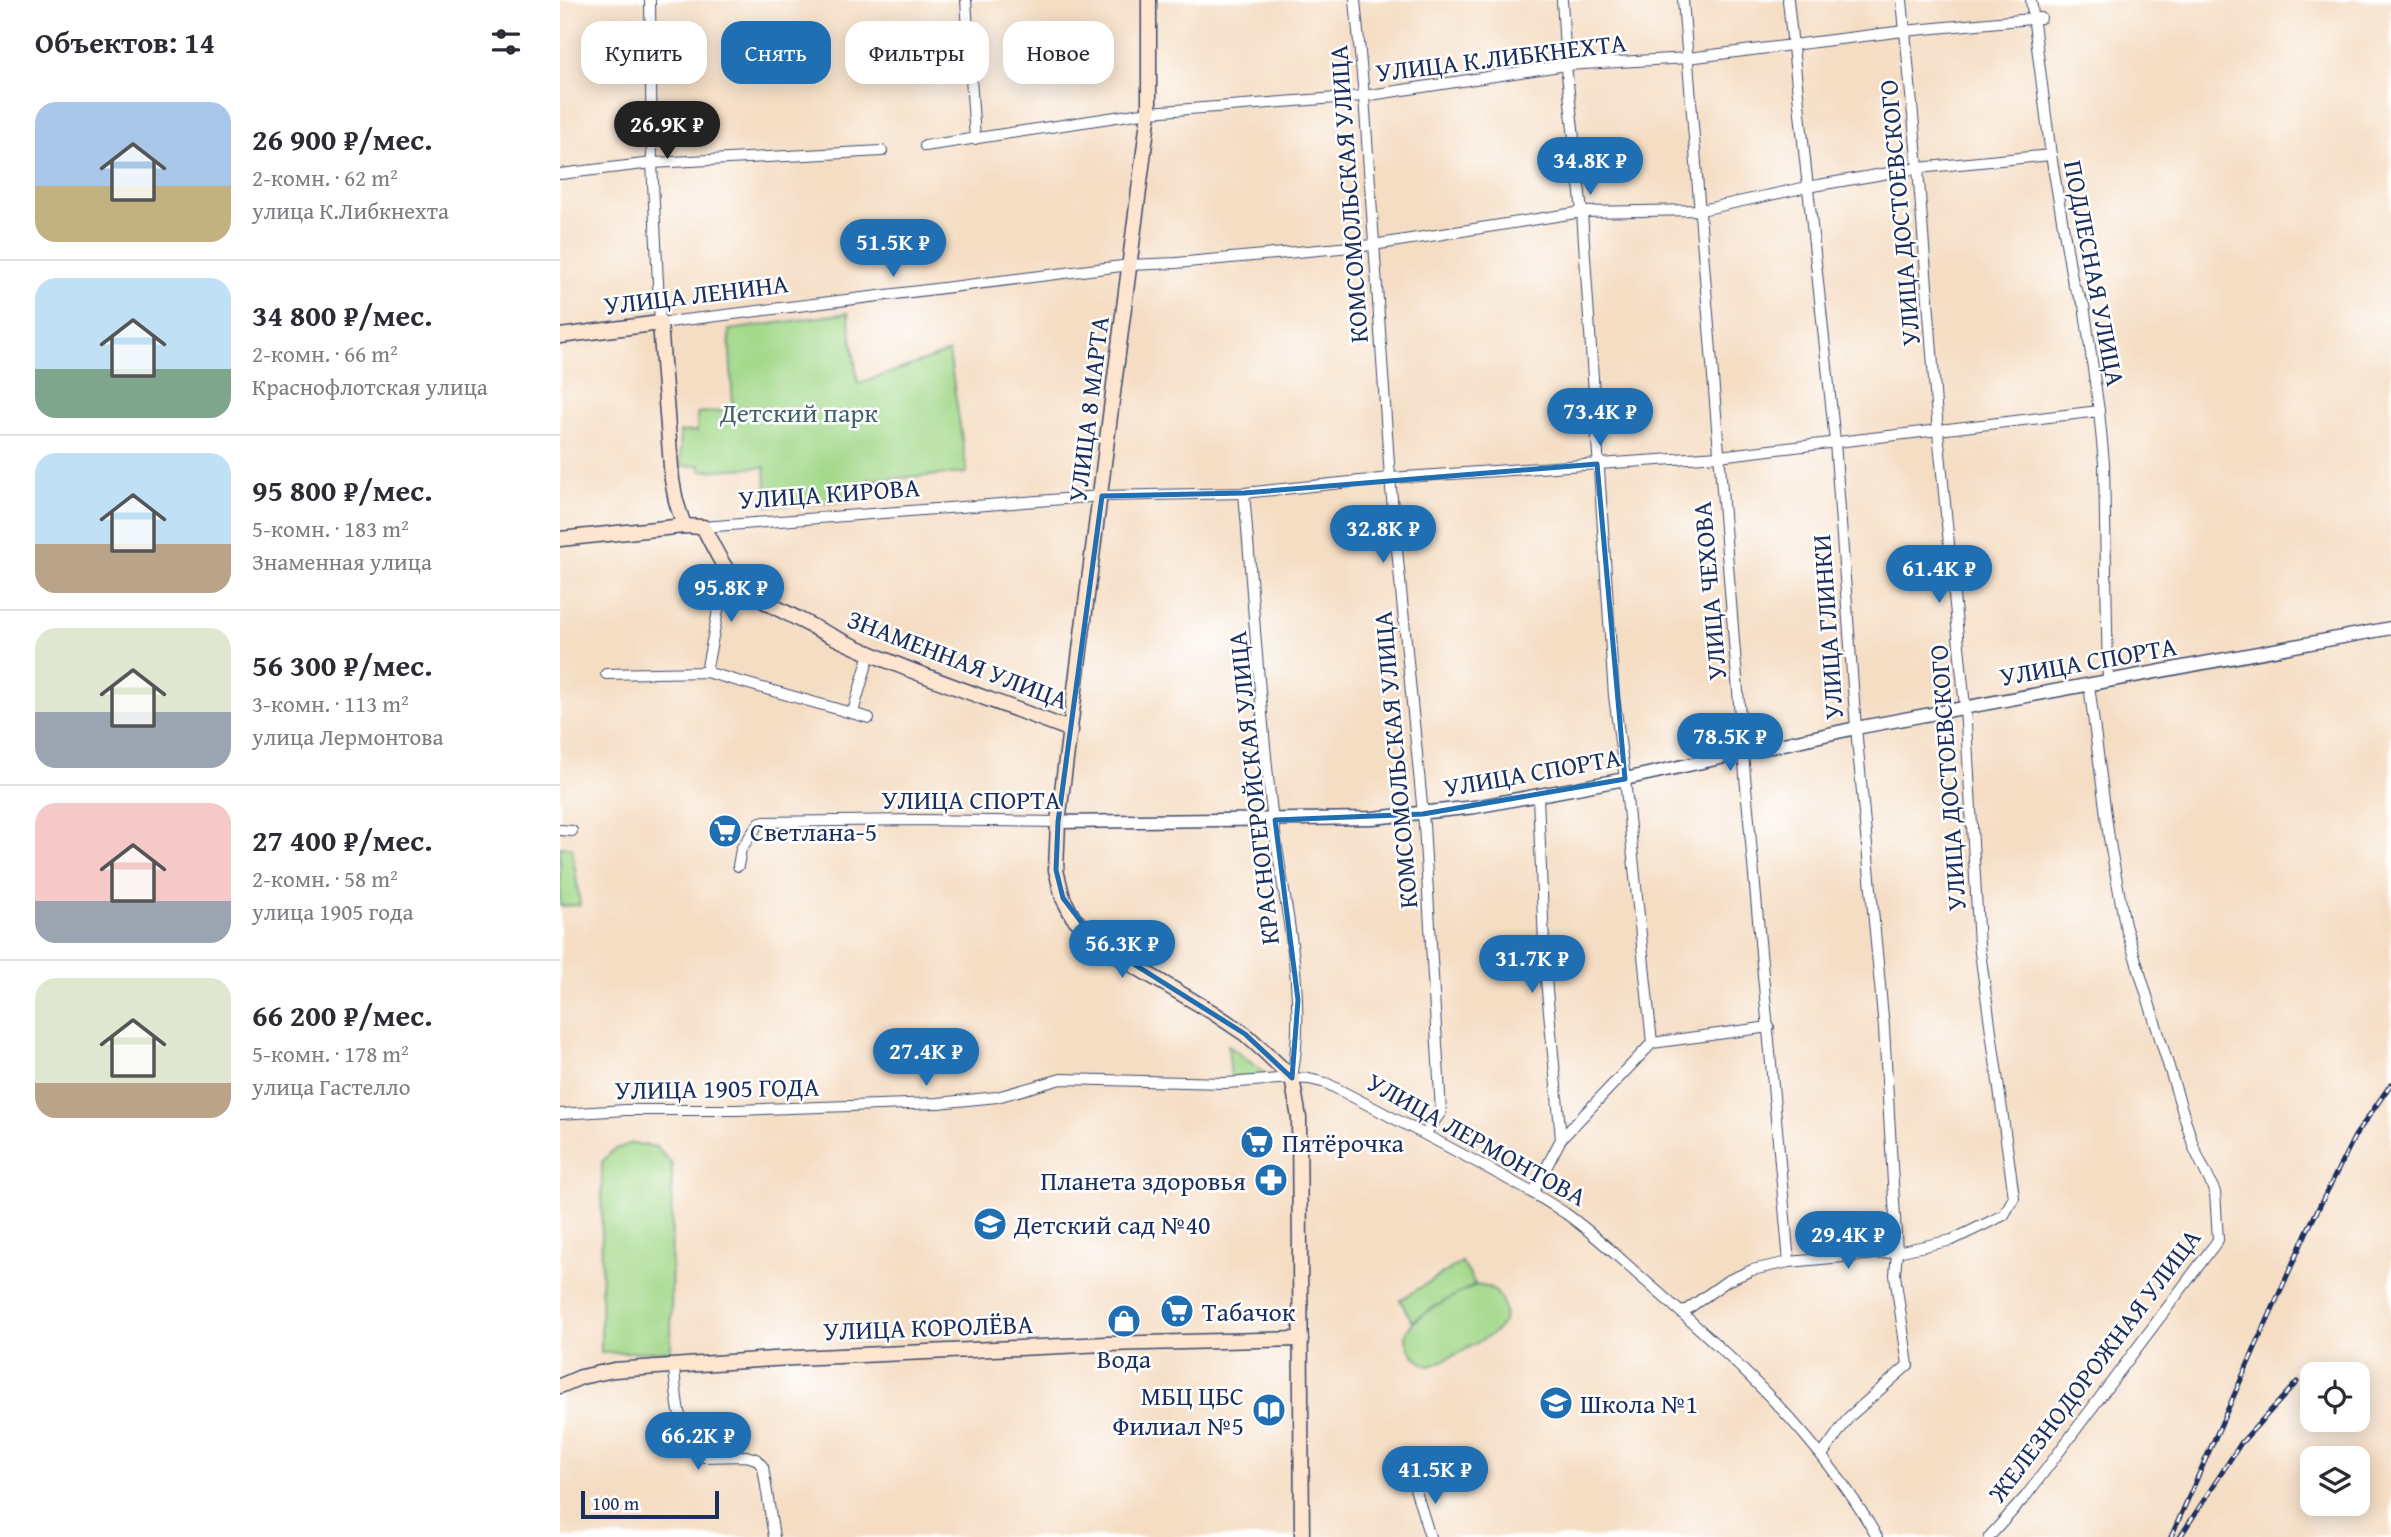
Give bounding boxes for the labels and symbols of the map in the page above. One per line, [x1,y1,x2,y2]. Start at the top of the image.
street label: УЛИЦА К.ЛИБКНЕХТА [1374,22,1629,92]
street label: КОМСОМОЛЬСКАЯ УЛИЦА [1318,44,1378,344]
street label: УЛИЦА ДОСТОЕВСКОГО [1868,78,1930,348]
pin: 26.9K ₽ [602,102,732,161]
pin: 34.8K ₽ [1525,138,1655,197]
street label: ПОДЛЕСНАЯ УЛИЦА [2054,157,2136,390]
pin: 51.5K ₽ [828,219,958,279]
street label: УЛИЦА ЛЕНИНА [602,263,791,325]
street label: УЛИЦА 8 МАРТА [1057,314,1119,504]
pin: 73.4K ₽ [1535,388,1665,448]
park label: Детский парк [719,393,878,432]
street label: УЛИЦА КИРОВА [737,467,921,519]
street label: УЛИЦА ЧЕХОВА [1682,500,1736,682]
pin: 32.8K ₽ [1318,505,1448,565]
street label: УЛИЦА ГЛИНКИ [1801,533,1853,721]
pin: 61.4K ₽ [1874,546,2004,605]
pin: 95.8K ₽ [666,564,796,624]
street label: ЗНАМЕННАЯ УЛИЦА [842,599,1074,719]
street label: КОМСОМОЛЬСКАЯ УЛИЦА [1363,609,1427,910]
street label: УЛИЦА СПОРТА [1996,626,2180,696]
street label: КРАСНОГЕРОЙСКАЯ УЛИЦА [1217,629,1289,947]
street label: УЛИЦА ДОСТОЕВСКОГО [1918,643,1976,913]
pin: 78.5K ₽ [1665,714,1795,773]
street label: УЛИЦА СПОРТА [1440,737,1624,807]
street label: УЛИЦА СПОРТА [881,780,1061,819]
supermarket icon: Светлана-5 [706,812,744,850]
place label: Светлана-5 [750,812,877,851]
pin: 56.3K ₽ [1057,920,1187,980]
pin: 31.7K ₽ [1467,936,1597,995]
pin: 27.4K ₽ [861,1028,991,1088]
street label: УЛИЦА ЛЕРМОНТОВА [1360,1062,1594,1216]
street label: УЛИЦА 1905 ГОДА [614,1067,820,1109]
supermarket icon: Пятёрочка [1238,1123,1276,1161]
place label: Пятёрочка [1282,1123,1404,1162]
place label: Планета здоровья [1041,1161,1246,1200]
pharmacy icon: Планета здоровья [1252,1161,1290,1199]
school or university icon: Детский сад №40 [971,1205,1009,1243]
place label: Детский сад №40 [1013,1205,1211,1244]
pin: 29.4K ₽ [1783,1212,1913,1271]
street label: ЖЕЛЕЗНОДОРОЖНАЯ УЛИЦА [1977,1220,2210,1511]
supermarket icon: Табачок [1158,1292,1196,1330]
place label: Табачок [1202,1292,1296,1331]
shop icon: Вода [1105,1302,1143,1340]
street label: УЛИЦА КОРОЛЁВА [822,1304,1034,1350]
place label: Вода [1097,1339,1152,1378]
place label: МБЦ ЦБС Филиал №5 [1112,1376,1244,1445]
school or university icon: Школа №1 [1537,1384,1575,1422]
place label: Школа №1 [1580,1384,1698,1423]
library icon: МБЦ ЦБС Филиал №5 [1250,1391,1288,1429]
pin: 66.2K ₽ [633,1412,763,1472]
pin: 41.5K ₽ [1370,1446,1500,1506]
scale bar [581,1488,719,1520]

